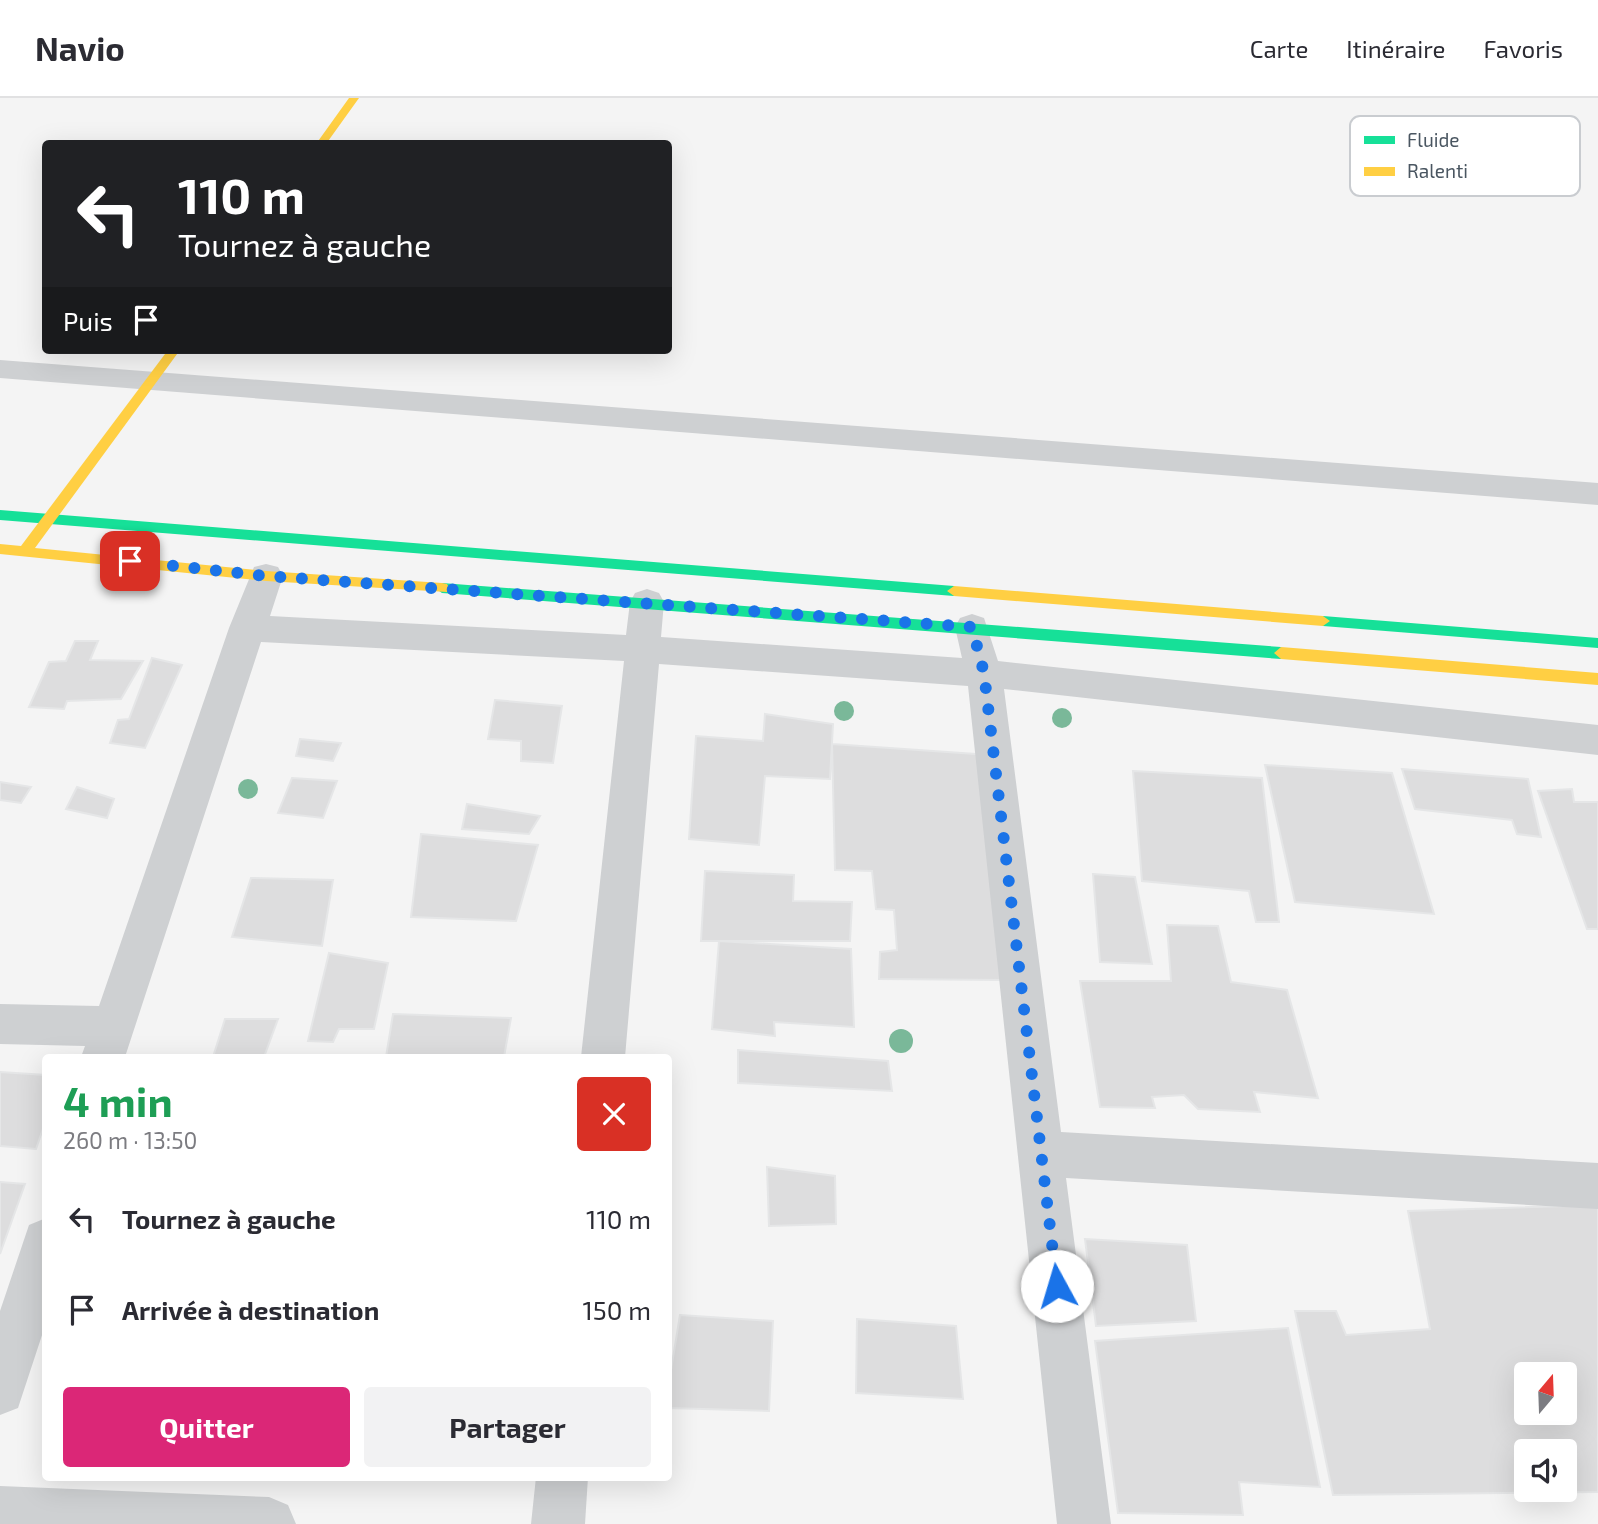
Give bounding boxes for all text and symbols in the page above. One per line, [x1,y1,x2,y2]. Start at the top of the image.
text: Navio [35,28,125,68]
text: Carte [1250,34,1308,63]
text: Itinéraire [1346,34,1445,63]
text: Favoris [1483,34,1563,63]
legend [1350,116,1580,196]
text: Fluide [1407,128,1460,151]
text: Ralenti [1407,159,1468,182]
text: 110 m [178,165,305,224]
icon: left [63,168,154,259]
text: Tournez à gauche [178,225,431,263]
icon: arrive [127,301,165,339]
text: Puis [63,305,113,336]
pin [100,531,160,591]
icon: arrive [111,542,149,580]
text: 4 min [63,1075,173,1125]
button: close [577,1077,651,1151]
text: 260 m · 13:50 [63,1126,197,1154]
icon: left [63,1200,101,1238]
text: Tournez à gauche [122,1203,336,1234]
text: 110 m [586,1203,651,1234]
position arrow [1020,1249,1094,1323]
icon: arrive [63,1291,101,1329]
text: Arrivée à destination [122,1294,379,1325]
text: 150 m [582,1294,651,1325]
north arrow [1514,1362,1577,1424]
map controls [1514,1362,1577,1502]
button: Quitter [63,1387,350,1467]
button: Partager [364,1387,651,1467]
button: sound [1514,1439,1577,1502]

